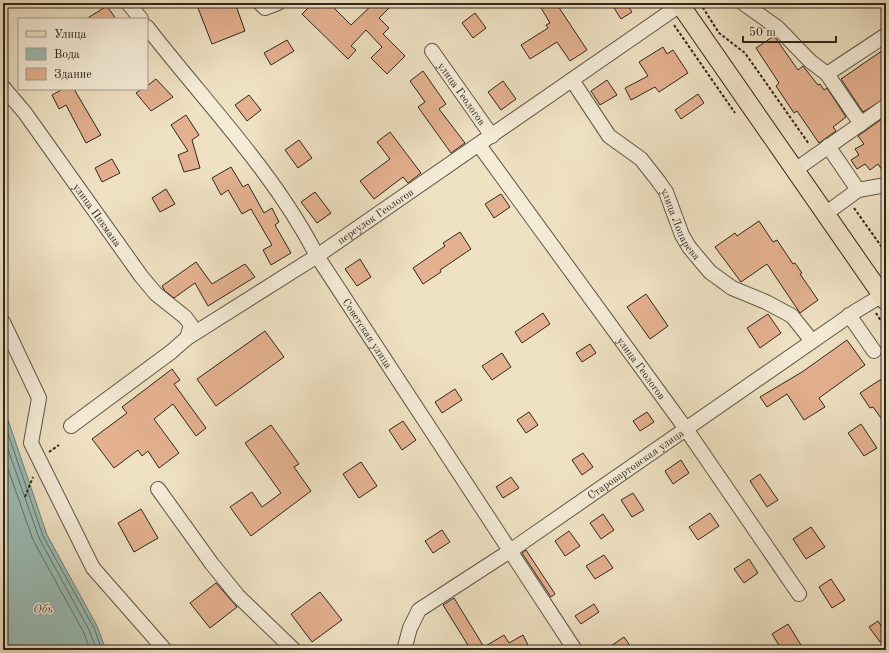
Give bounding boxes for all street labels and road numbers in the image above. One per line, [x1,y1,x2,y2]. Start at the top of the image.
street label: улица Геологов [435,61,487,128]
street label: улица Пикмана [70,182,123,250]
street label: улица Лопарева [658,186,702,263]
street label: переулок Геологов [336,187,416,247]
street label: Советская улица [339,297,393,371]
street label: улица Геологов [614,336,667,402]
street label: Старовартовская улица [586,428,687,502]

